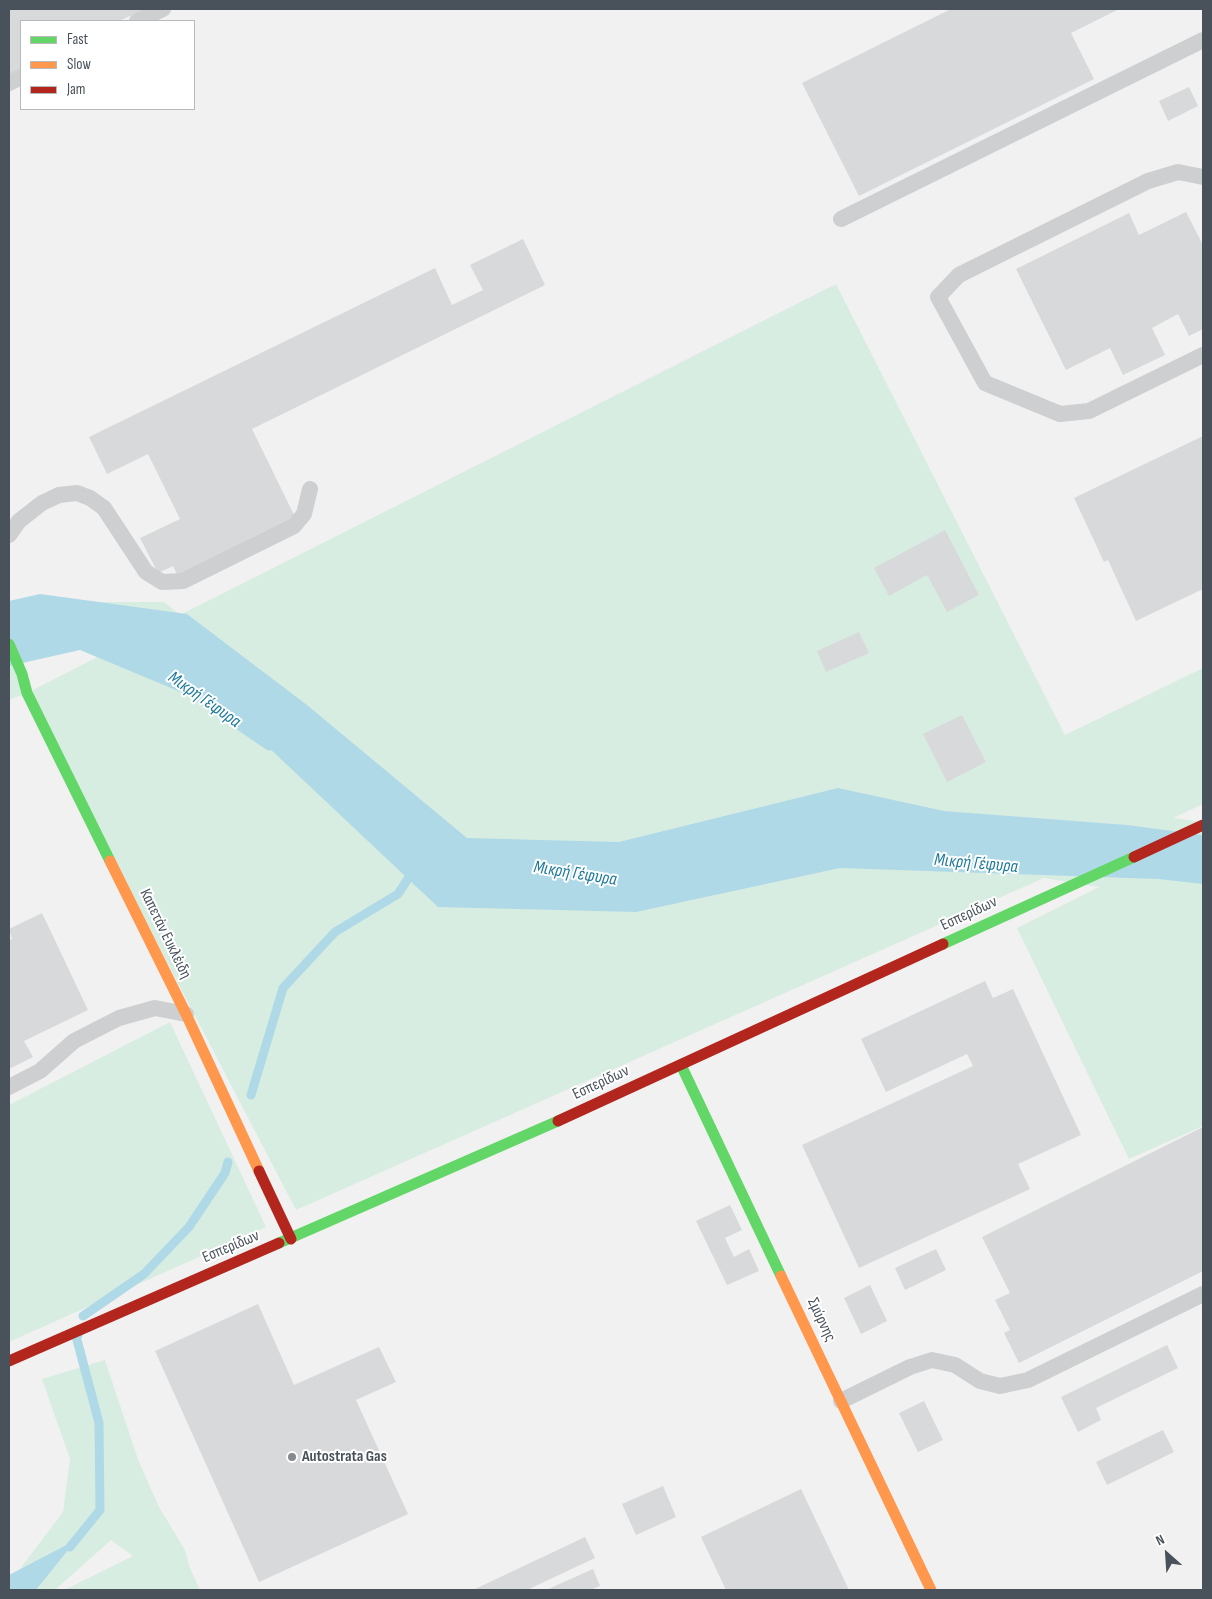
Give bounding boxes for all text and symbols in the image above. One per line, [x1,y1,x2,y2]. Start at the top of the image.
legend [20,20,195,110]
text: Fast [67,30,88,49]
text: Slow [67,55,91,74]
text: Jam [67,80,85,99]
water label: Μικρή Γέφυρα [163,667,245,733]
water label: Μικρή Γέφυρα [933,850,1019,878]
water label: Μικρή Γέφυρα [532,857,618,891]
street label: Καπετάν Ευκλέιδη [135,886,195,982]
street label: Εσπερίδων [938,893,1000,935]
street label: Εσπερίδων [570,1062,632,1104]
street label: Εσπερίδων [200,1226,262,1268]
street label: Σμύρνης [803,1295,839,1345]
place label: Autostrata Gas [302,1447,387,1467]
marker: Autostrata Gas [286,1451,298,1463]
north arrow [1142,1529,1192,1579]
text: N [1153,1531,1167,1549]

